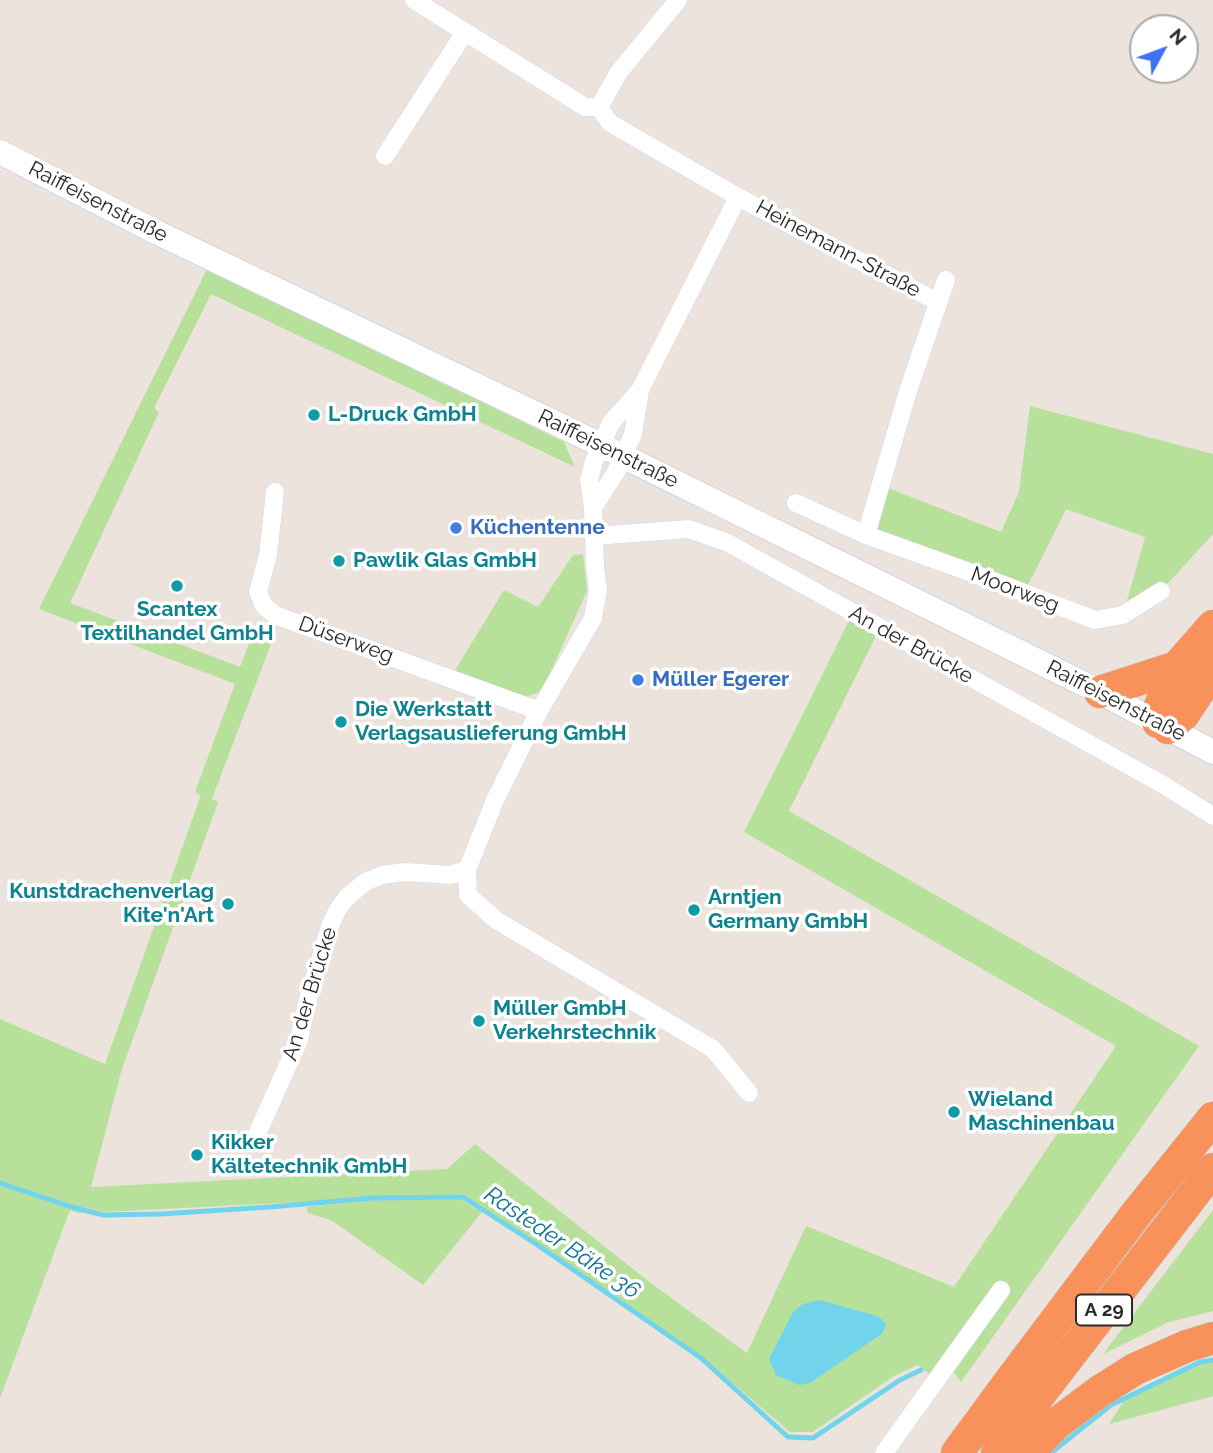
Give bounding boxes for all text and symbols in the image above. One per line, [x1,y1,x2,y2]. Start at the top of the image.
north arrow [1129,14,1199,84]
text: N [1165,24,1191,49]
street label: Raiffeisenstraße [24,156,172,248]
street label: Heinemann-Straße [751,195,925,303]
place label: L-Druck GmbH [328,402,477,428]
street label: Raiffeisenstraße [534,404,682,494]
marker: L-Druck GmbH [306,407,322,423]
place label: Küchentenne [470,515,605,541]
marker: Küchentenne [448,520,464,536]
place label: Pawlik Glas GmbH [353,548,537,574]
marker: Pawlik Glas GmbH [331,553,347,569]
street label: Moorweg [967,562,1063,618]
marker: Scantex Textilhandel GmbH [169,578,185,594]
place label: Scantex Textilhandel GmbH [80,597,274,647]
street label: An der Brücke [844,600,978,690]
street label: Düserweg [295,611,397,669]
street label: Raiffeisenstraße [1042,655,1190,747]
place label: Müller Egerer [652,667,789,693]
marker: Müller Egerer [630,672,646,688]
place label: Die Werkstatt Verlagsauslieferung GmbH [355,697,627,747]
marker: Die Werkstatt Verlagsauslieferung GmbH [333,714,349,730]
place label: Kunstdrachenverlag Kite'n'Art [9,879,214,929]
place label: Arntjen Germany GmbH [708,885,868,935]
marker: Kunstdrachenverlag Kite'n'Art [220,896,236,912]
marker: Arntjen Germany GmbH [686,902,702,918]
street label: An der Brücke [278,924,342,1064]
place label: Müller GmbH Verkehrstechnik [493,996,656,1046]
marker: Müller GmbH Verkehrstechnik [471,1013,487,1029]
place label: Wieland Maschinenbau [968,1087,1115,1137]
marker: Wieland Maschinenbau [946,1104,962,1120]
place label: Kikker Kältetechnik GmbH [211,1130,407,1180]
marker: Kikker Kältetechnik GmbH [189,1147,205,1163]
water label: Rasteder Bäke 36 [479,1181,645,1305]
road number: A 29 [1076,1294,1132,1326]

